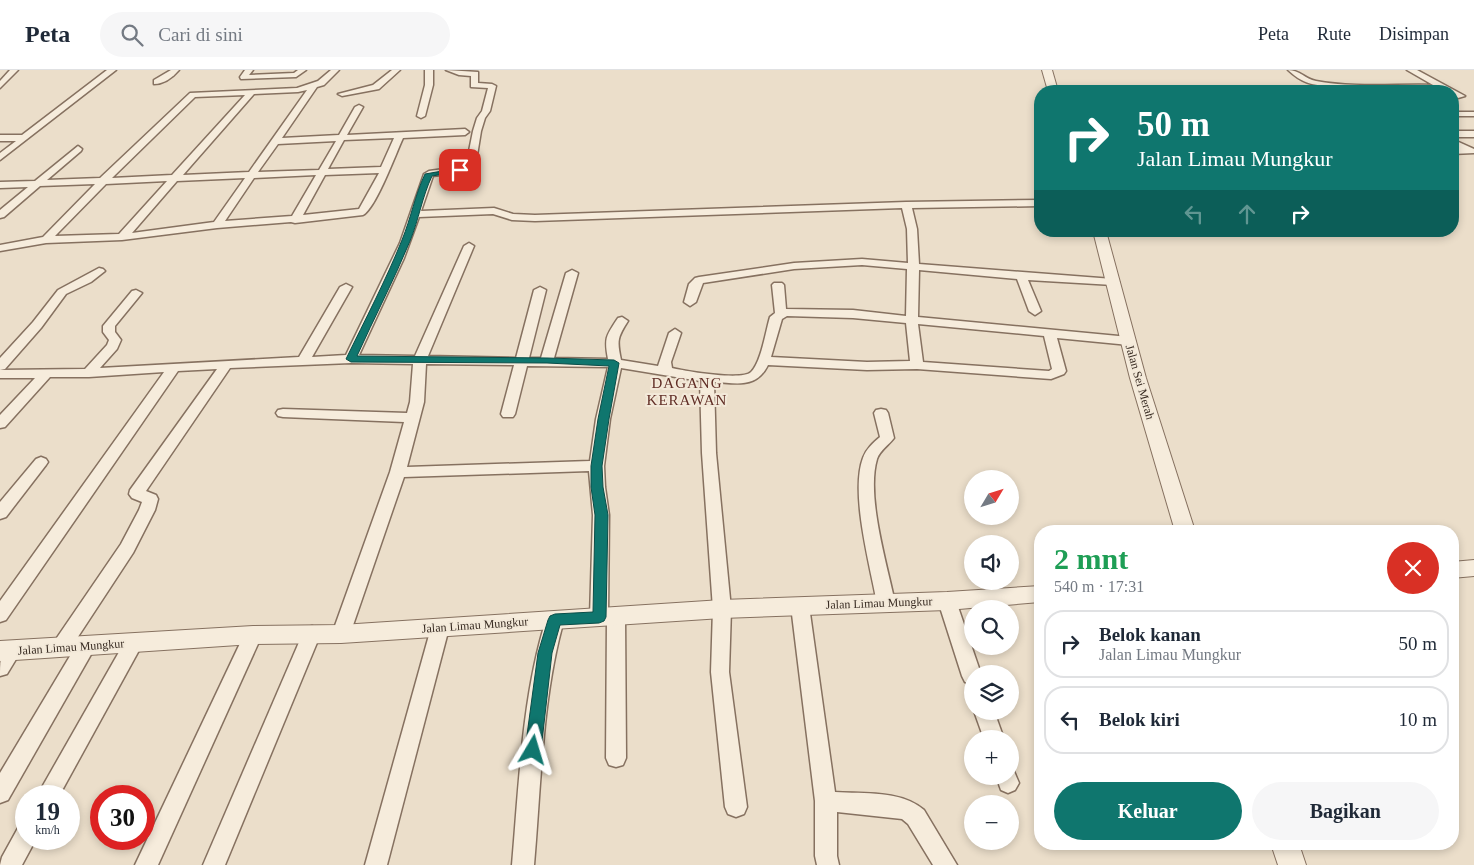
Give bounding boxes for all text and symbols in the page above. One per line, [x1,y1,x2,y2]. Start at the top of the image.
search box [100,12,450,57]
text: Peta [25,21,70,47]
icon: search [118,21,146,49]
text: Cari di sini [158,24,243,45]
text: Peta [1258,24,1289,44]
text: Rute [1317,24,1351,44]
text: Disimpan [1379,24,1449,44]
icon: right [1054,105,1119,170]
text: 50 m [1137,105,1210,144]
text: Jalan Limau Mungkur [1137,146,1333,171]
pin [439,149,481,191]
icon: arrive [446,156,474,184]
icon: left [1180,200,1208,228]
icon: ahead [1233,200,1261,228]
icon: right [1286,200,1314,228]
street label: Jalan Sei Merah [1123,343,1157,421]
district label: DAGANG KERAWAN [647,375,727,408]
north arrow [964,470,1019,525]
map controls [964,470,1019,850]
button: sound [964,535,1019,590]
text: 2 mnt [1054,542,1128,575]
button: close [1387,542,1439,594]
text: 540 m · 17:31 [1054,578,1144,595]
street label: Jalan Limau Mungkur [825,594,933,612]
button: search [964,600,1019,655]
street label: Jalan Limau Mungkur [421,614,529,636]
text: Belok kanan [1099,624,1201,645]
icon: right [1056,630,1084,658]
text: 50 m [1398,633,1437,654]
street label: Jalan Limau Mungkur [17,636,125,658]
text: Jalan Limau Mungkur [1099,646,1241,663]
button: layers [964,665,1019,720]
icon: left [1056,706,1084,734]
text: Belok kiri [1099,709,1180,730]
text: 10 m [1398,709,1437,730]
position arrow [506,723,558,775]
button: + [964,730,1019,785]
button: Keluar [1054,782,1242,840]
button: Bagikan [1252,782,1439,840]
speed limit sign: 30 [90,785,155,850]
button: − [964,795,1019,850]
text: 19 [35,798,60,825]
text: km/h [35,823,60,837]

